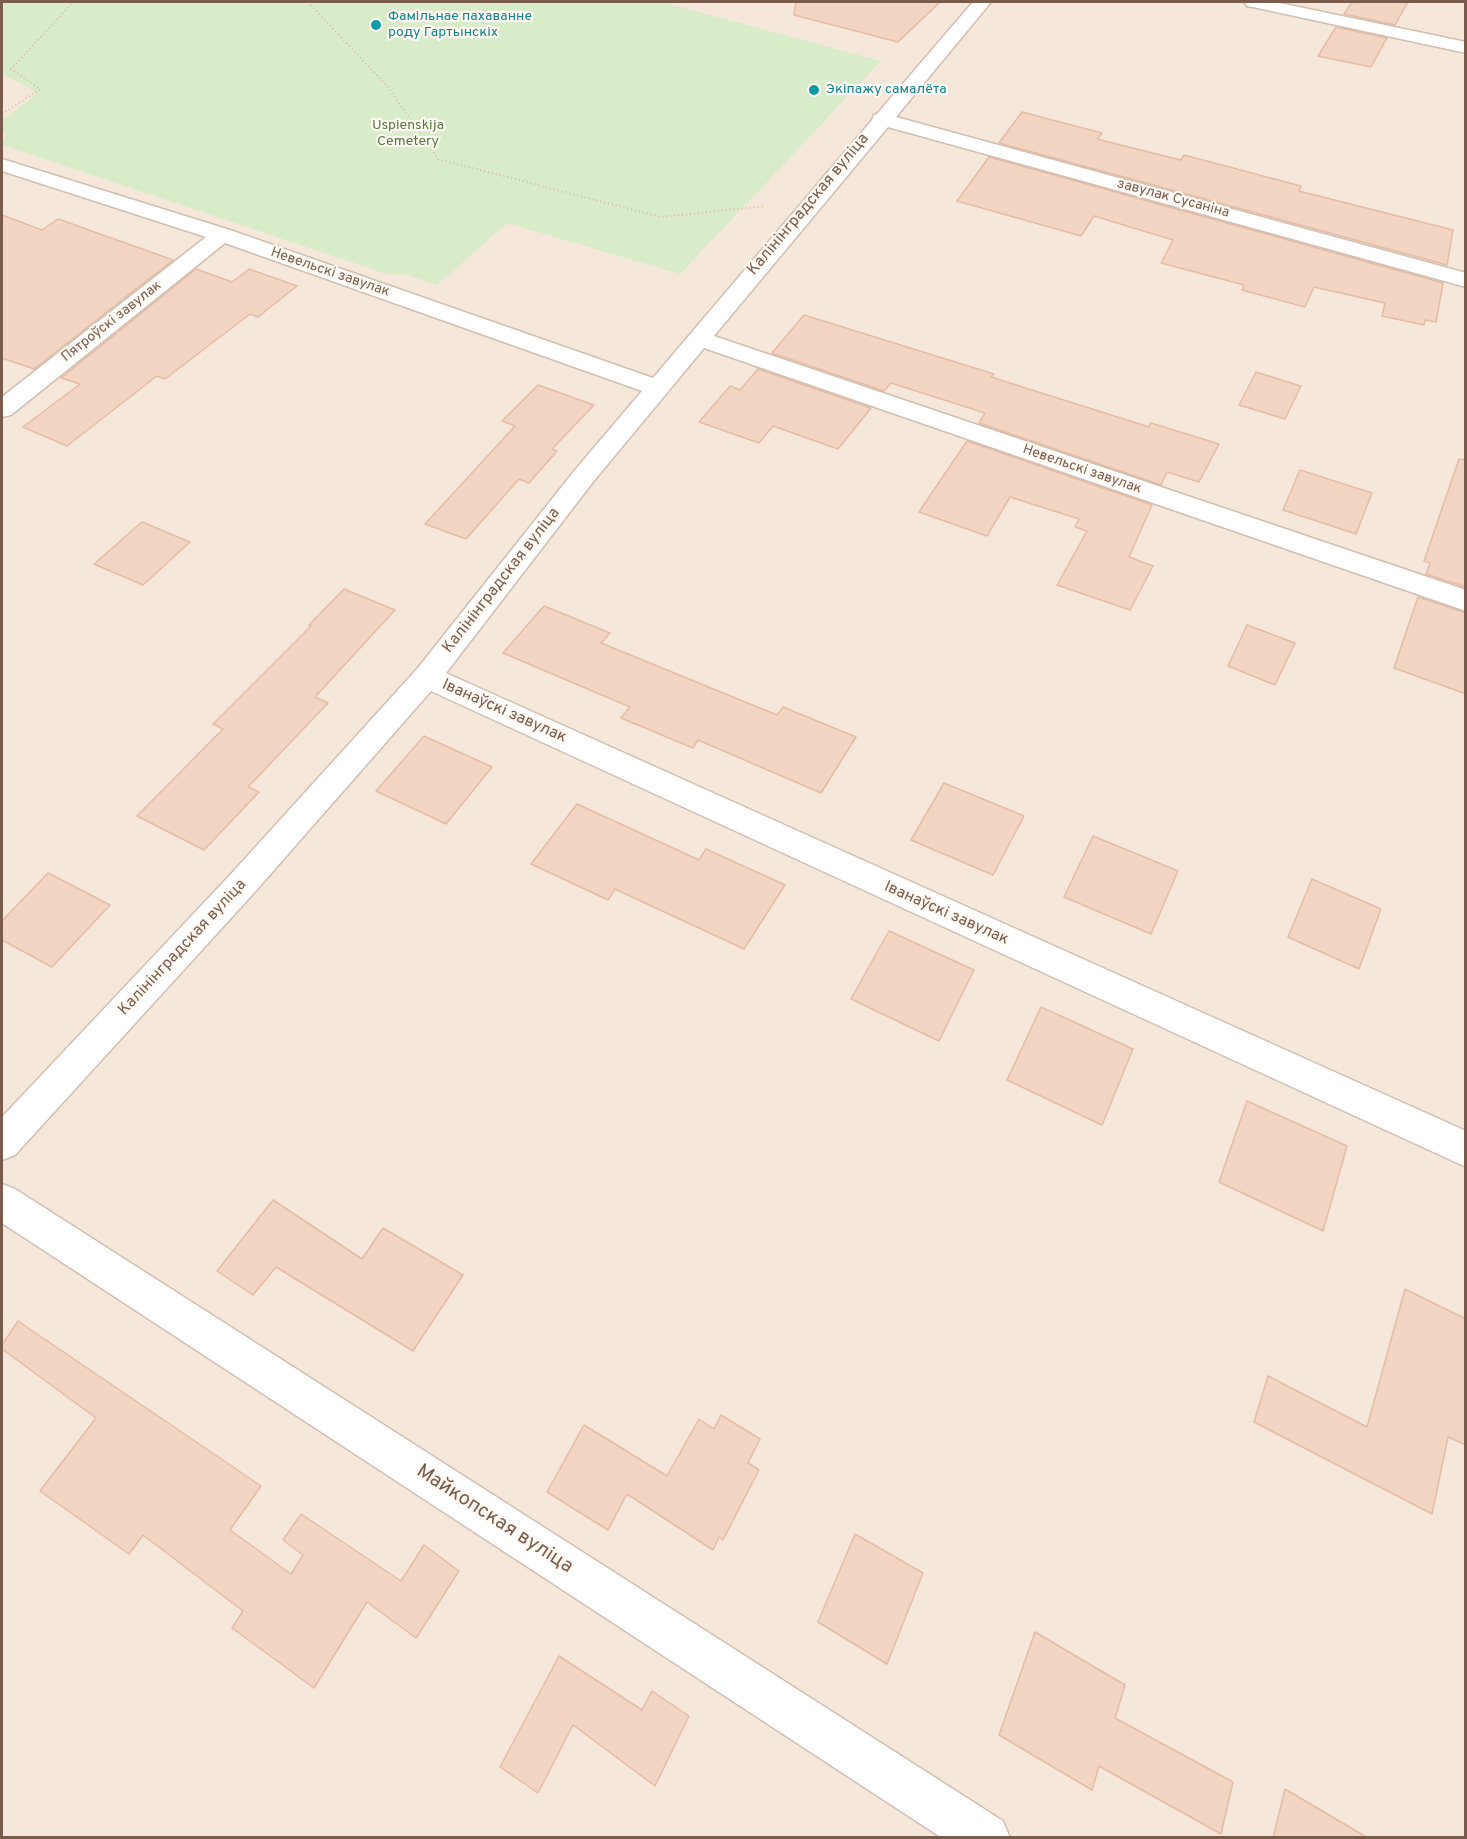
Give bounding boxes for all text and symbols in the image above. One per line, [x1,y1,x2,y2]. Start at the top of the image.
place label: Фамільнае пахаванне роду Гартынскіх [388,9,532,42]
marker: Фамільнае пахаванне роду Гартынскіх [369,18,383,32]
place label: Экіпажу самалёта [826,82,947,98]
marker: Экіпажу самалёта [807,83,821,97]
park label: Uspienskija Cemetery [372,118,444,150]
street label: Калінінградская вуліца [744,130,874,280]
street label: завулак Сусаніна [1115,176,1231,222]
street label: Невельскі завулак [268,245,392,301]
street label: Пятроўскі завулак [59,278,165,366]
street label: Невельскі завулак [1020,442,1144,498]
street label: Калінінградская вуліца [439,505,565,657]
street label: Іванаўскі завулак [439,676,569,748]
street label: Калінінградская вуліца [115,876,251,1020]
street label: Іванаўскі завулак [881,878,1011,950]
street label: Майкопская вуліца [411,1460,577,1580]

